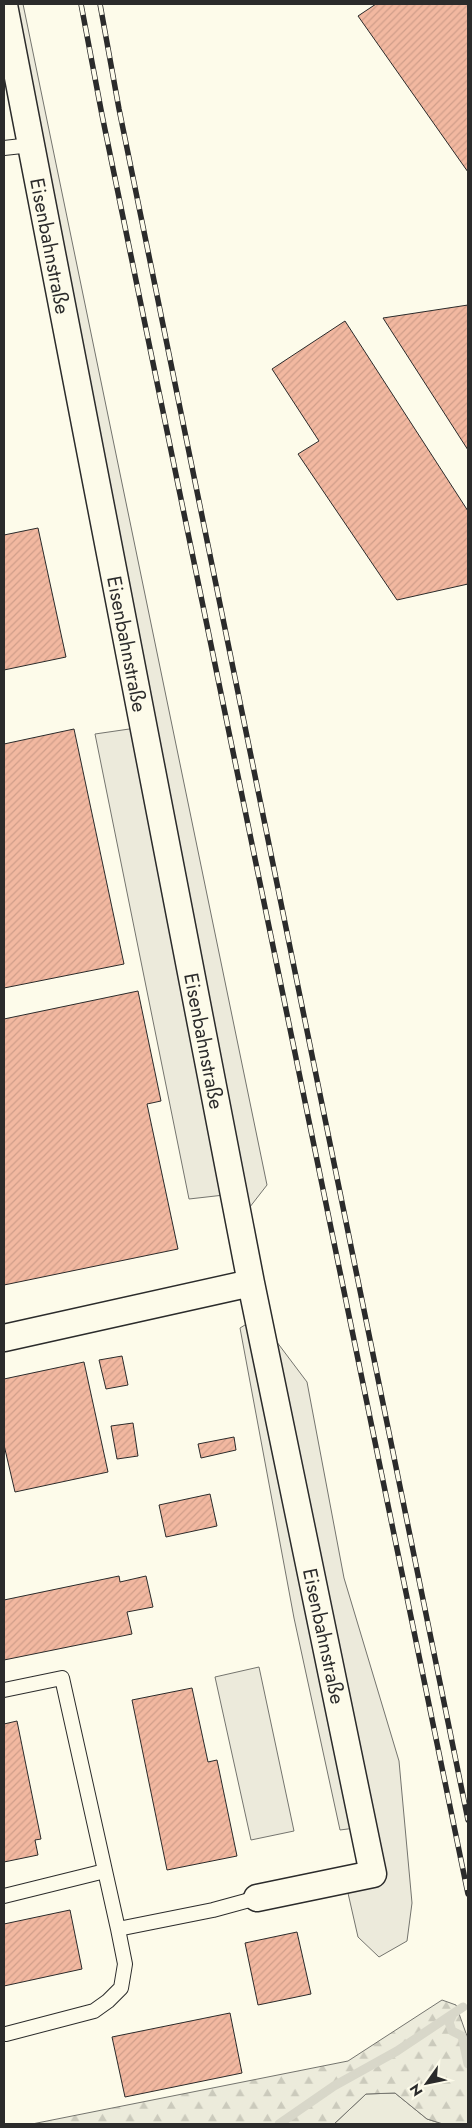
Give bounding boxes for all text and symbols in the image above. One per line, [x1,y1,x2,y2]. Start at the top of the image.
street label: Eisenbahnstraße [22,176,77,317]
street label: Eisenbahnstraße [99,574,154,715]
street label: Eisenbahnstraße [176,971,231,1112]
street label: Eisenbahnstraße [295,1566,352,1707]
north arrow [402,2058,452,2108]
text: N [405,2080,428,2100]

